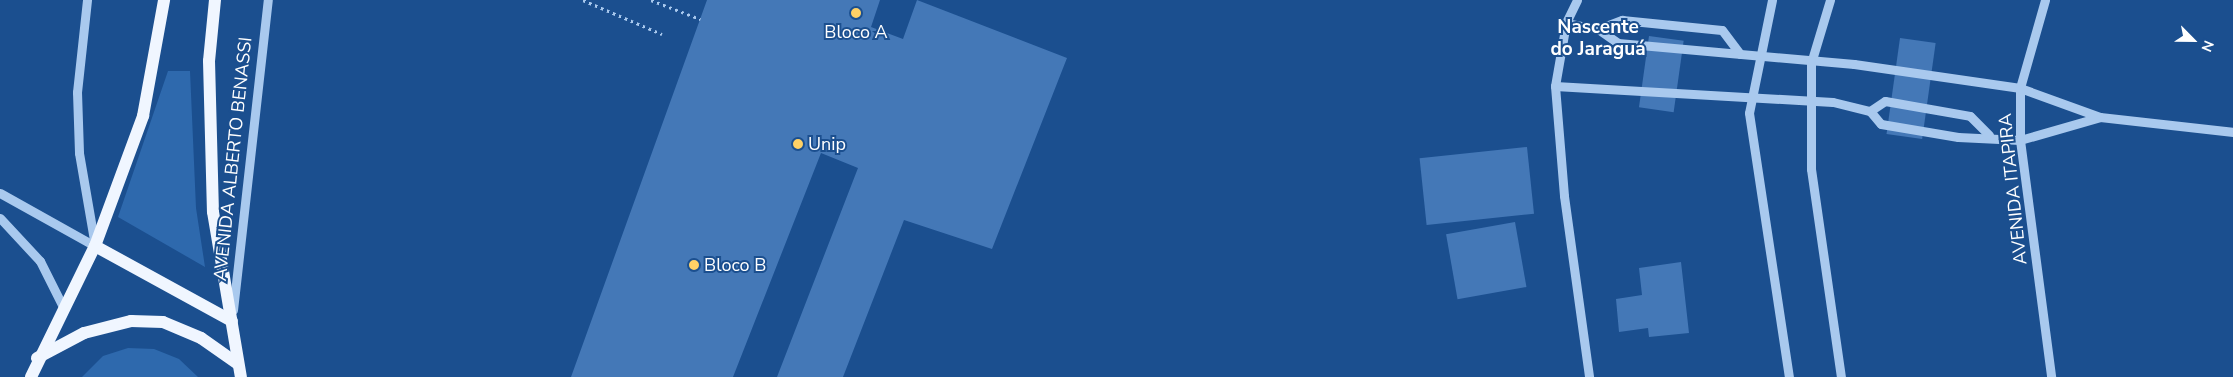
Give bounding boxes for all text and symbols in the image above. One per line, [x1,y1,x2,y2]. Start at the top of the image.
marker: Bloco A [850,7,862,19]
north arrow [2168,15,2218,65]
district label: Nascente do Jaraguá [1550,17,1646,61]
place label: Bloco A [824,21,888,43]
street label: AVENIDA ALBERTO BENASSI [209,36,257,282]
text: N [2196,38,2218,55]
street label: AVENIDA ITAPIRA [1994,112,2032,266]
place label: Unip [808,133,846,155]
marker: Unip [792,138,804,150]
place label: Bloco B [704,254,766,276]
marker: Bloco B [688,259,700,271]

